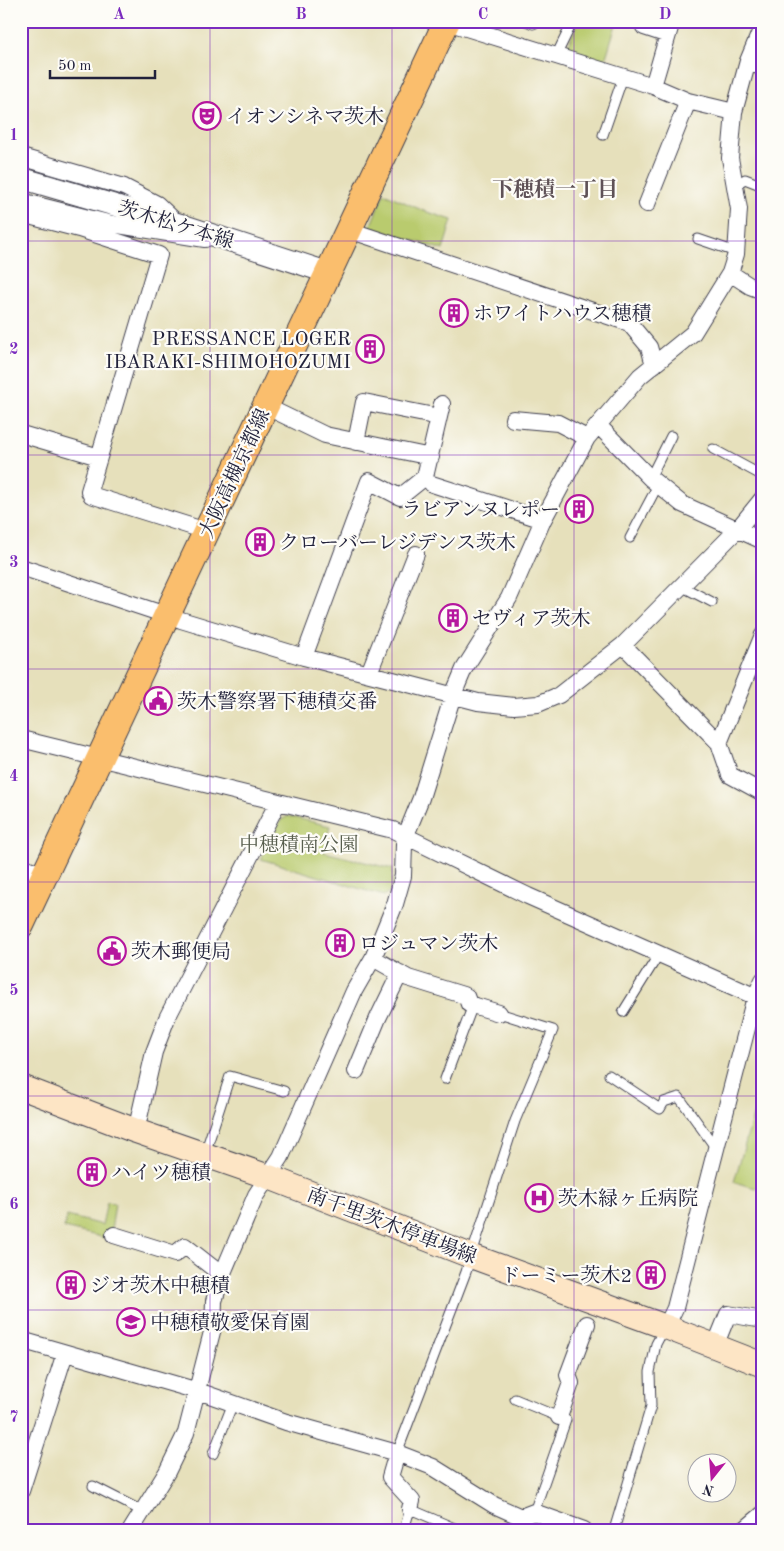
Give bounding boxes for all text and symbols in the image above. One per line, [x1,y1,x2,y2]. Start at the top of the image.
text: A [113,7,125,23]
text: B [295,7,307,23]
text: C [478,7,488,23]
text: D [659,7,671,23]
scale bar [50,48,155,80]
text: 50 m [58,59,92,74]
theatre icon: イオンシネマ茨木 [192,101,222,131]
place label: イオンシネマ茨木 [226,106,384,128]
text: 1 [9,128,19,144]
district label: 下穂積一丁目 [492,178,618,201]
street label: 茨木松ケ本線 [115,197,236,253]
building icon: ホワイトハウス穂積 [439,298,469,328]
place label: ホワイトハウス穂積 [473,303,651,325]
place label: PRESSANCE LOGER IBARAKI-SHIMOHOZUMI [105,330,351,373]
building icon: PRESSANCE LOGER IBARAKI-SHIMOHOZUMI [355,334,385,364]
text: 2 [9,342,19,358]
street label: 大阪高槻京都線 [195,405,274,542]
building icon: ラビアンヌレポー [564,494,594,524]
place label: ラビアンヌレポー [402,500,560,521]
building icon: クローバーレジデンス茨木 [245,527,275,557]
place label: クローバーレジデンス茨木 [279,532,516,554]
text: 3 [9,555,19,571]
building icon: セヴィア茨木 [438,603,468,633]
place label: セヴィア茨木 [472,608,591,630]
public building icon: 茨木警察署下穂積交番 [143,686,173,716]
place label: 茨木警察署下穂積交番 [177,691,377,713]
text: 4 [9,769,19,785]
park label: 中穂積南公園 [239,834,359,856]
building icon: ロジュマン茨木 [325,928,355,958]
place label: ロジュマン茨木 [359,933,499,955]
public building icon: 茨木郵便局 [97,936,127,966]
place label: 茨木郵便局 [131,941,231,963]
text: 5 [9,983,19,999]
building icon: ハイツ穂積 [77,1157,107,1187]
place label: ハイツ穂積 [111,1162,211,1184]
street label: 南千里茨木停車場線 [304,1183,480,1268]
hospital icon: 茨木緑ヶ丘病院 [524,1183,554,1213]
place label: 茨木緑ヶ丘病院 [558,1188,698,1210]
text: 6 [9,1197,19,1213]
building icon: ドーミー茨木2 [636,1260,666,1290]
place label: ドーミー茨木2 [500,1265,632,1287]
building icon: ジオ茨木中穂積 [56,1270,86,1300]
place label: ジオ茨木中穂積 [90,1275,230,1297]
school or university icon: 中穂積敬愛保育園 [116,1307,146,1337]
place label: 中穂積敬愛保育園 [150,1312,310,1334]
text: 7 [9,1410,19,1426]
north arrow [686,1454,736,1504]
text: N [701,1481,716,1498]

